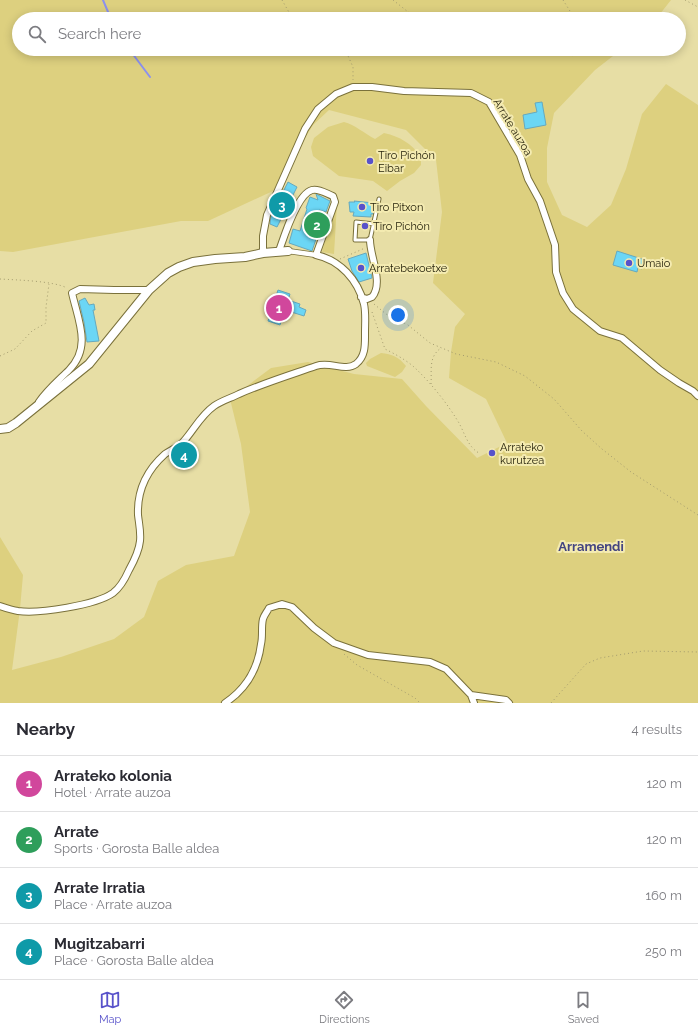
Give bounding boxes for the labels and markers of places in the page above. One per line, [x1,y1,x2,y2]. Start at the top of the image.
place label: Tiro Pichón Eibar [378,149,435,175]
marker: Tiro Pichón Eibar [365,156,375,166]
pin: 3 [269,190,295,220]
place label: Tiro Pitxon [370,201,423,214]
marker: Tiro Pitxon [357,202,367,212]
pin: 2 [304,210,330,240]
place label: Tiro Pichón [373,220,430,233]
marker: Tiro Pichón [360,221,370,231]
place label: Umaio [637,257,671,270]
marker: Umaio [624,258,634,268]
place label: Arratebekoetxe [369,262,448,275]
marker: Arratebekoetxe [356,263,366,273]
pin: 1 [266,293,292,323]
pin: 4 [171,440,197,470]
place label: Arrateko kurutzea [500,441,544,467]
marker: Arrateko kurutzea [487,448,497,458]

